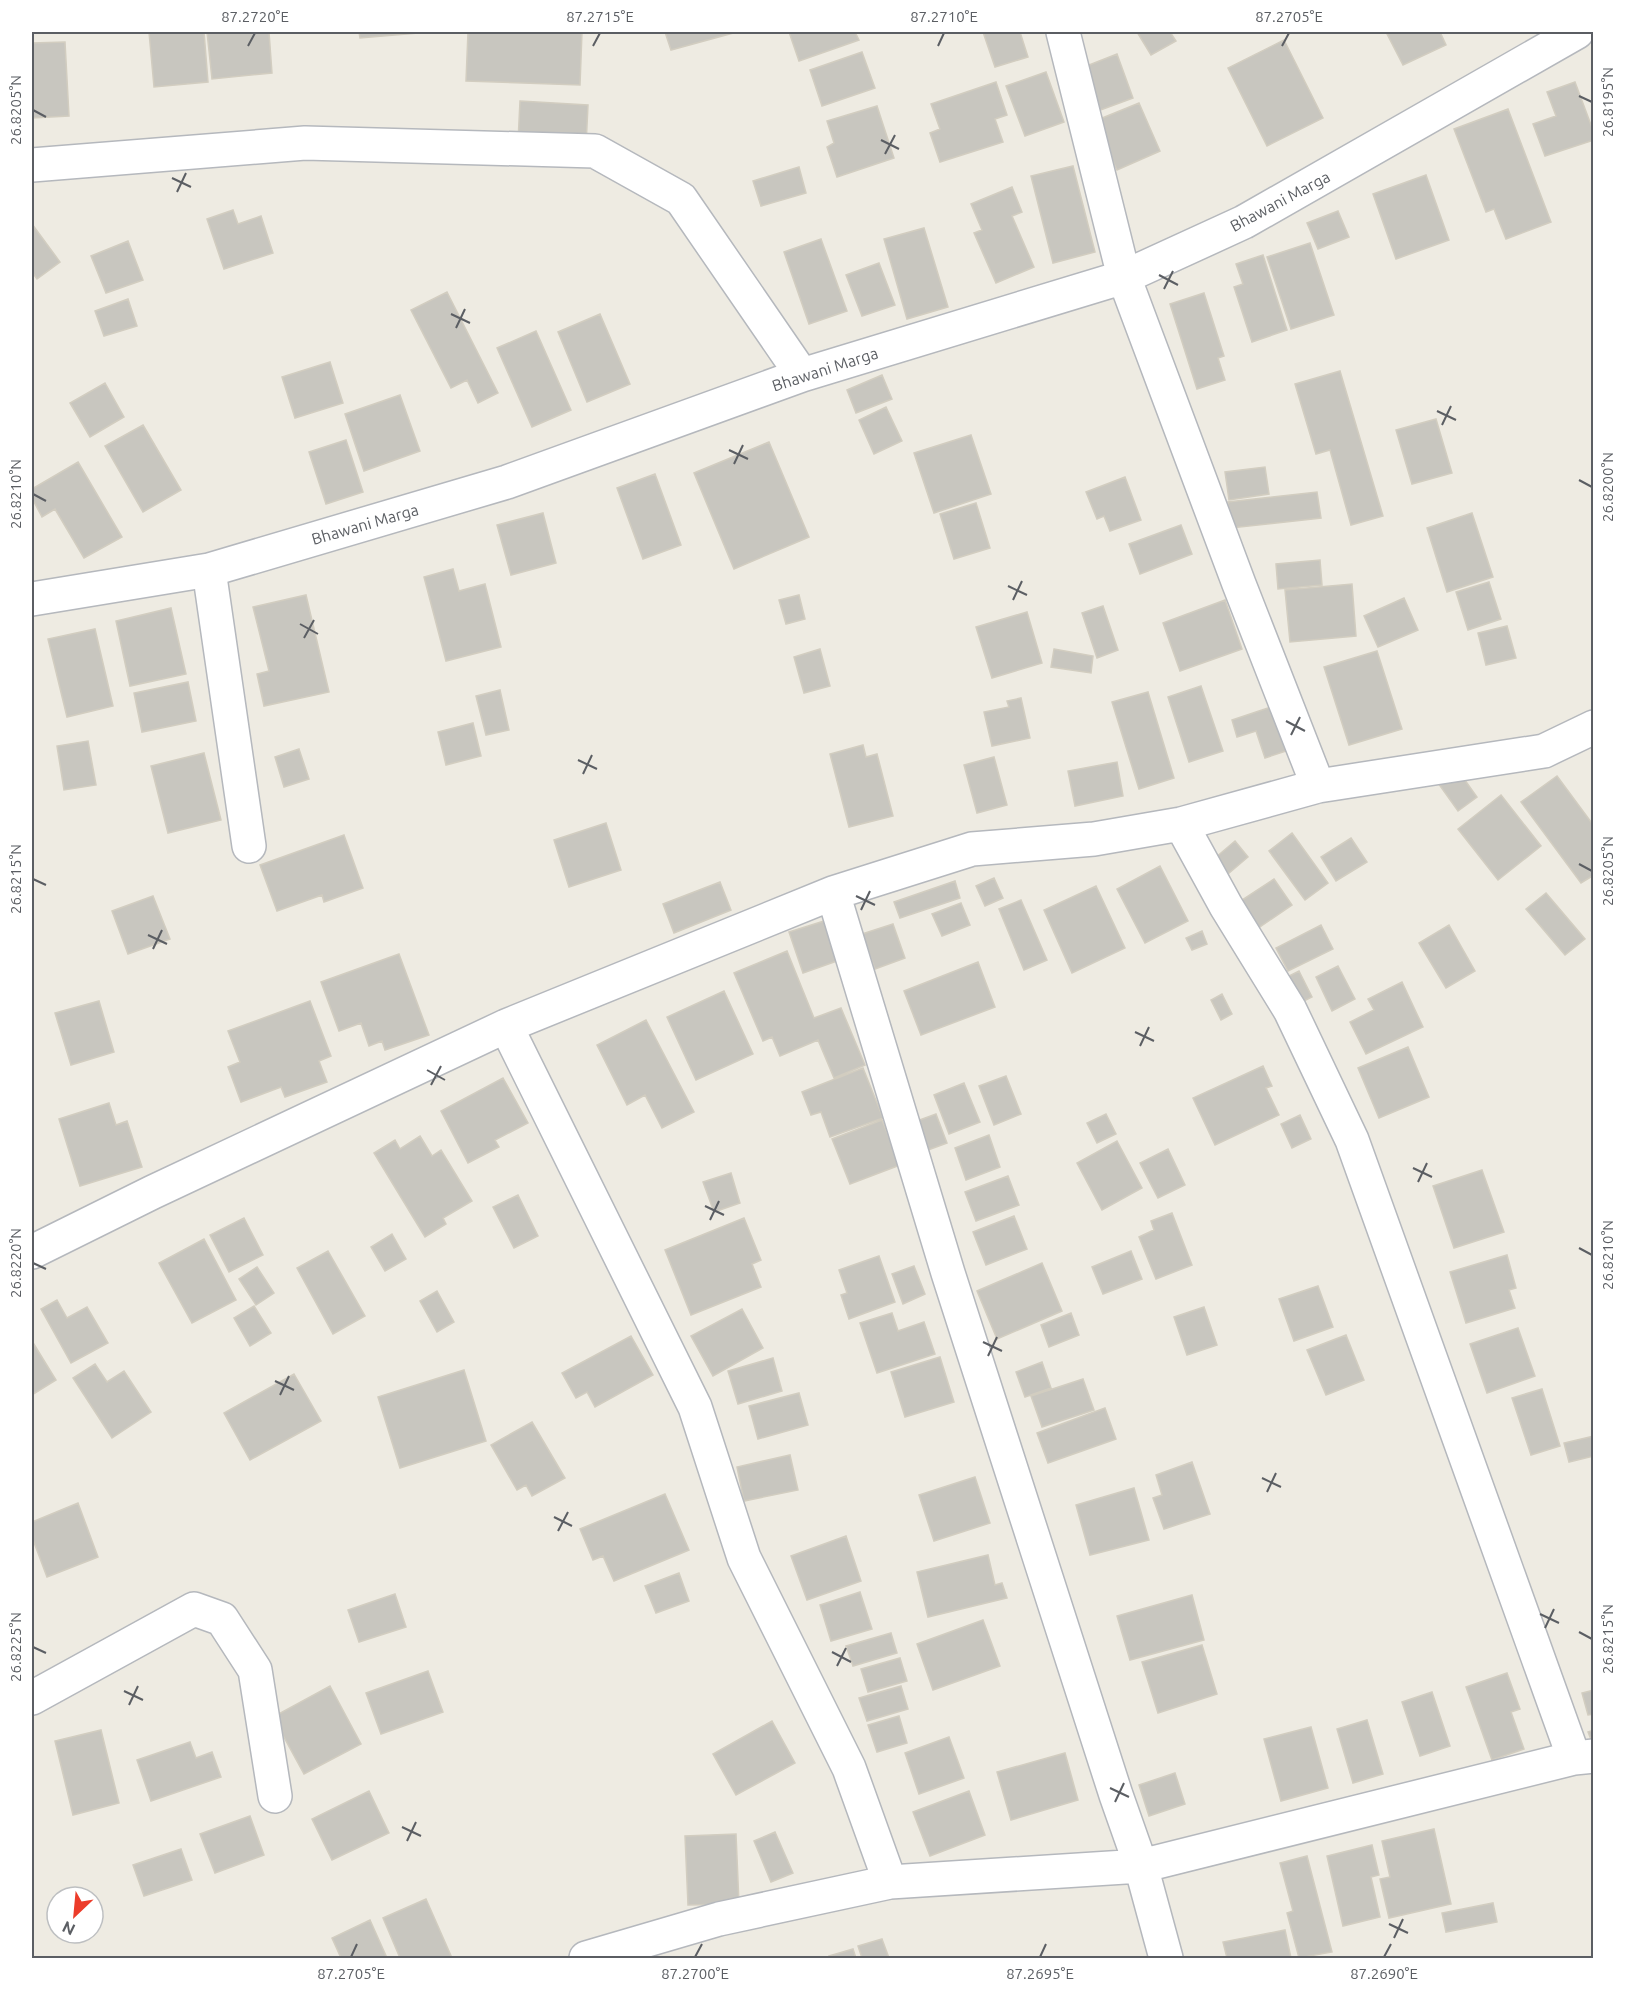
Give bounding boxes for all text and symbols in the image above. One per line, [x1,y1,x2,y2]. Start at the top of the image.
text: 87.2720°E [221,8,289,25]
text: 87.2715°E [566,8,634,25]
text: 87.2710°E [910,8,978,25]
text: 87.2705°E [1255,8,1323,25]
text: 26.8195°N [1599,67,1616,137]
text: 26.8205°N [7,75,24,145]
street label: Bhawani Marga [1227,167,1333,235]
street label: Bhawani Marga [770,343,880,395]
text: 26.8200°N [1599,452,1616,522]
text: 26.8210°N [7,459,24,529]
street label: Bhawani Marga [309,500,421,548]
text: 26.8205°N [1599,836,1616,906]
text: 26.8215°N [7,844,24,914]
text: 26.8210°N [1599,1220,1616,1290]
text: 26.8220°N [7,1228,24,1298]
text: 26.8215°N [1599,1604,1616,1674]
text: 26.8225°N [7,1612,24,1682]
north arrow [45,1885,105,1945]
text: N [59,1918,78,1939]
text: 87.2705°E [317,1965,385,1982]
text: 87.2700°E [661,1965,729,1982]
text: 87.2695°E [1006,1965,1074,1982]
text: 87.2690°E [1350,1965,1418,1982]

